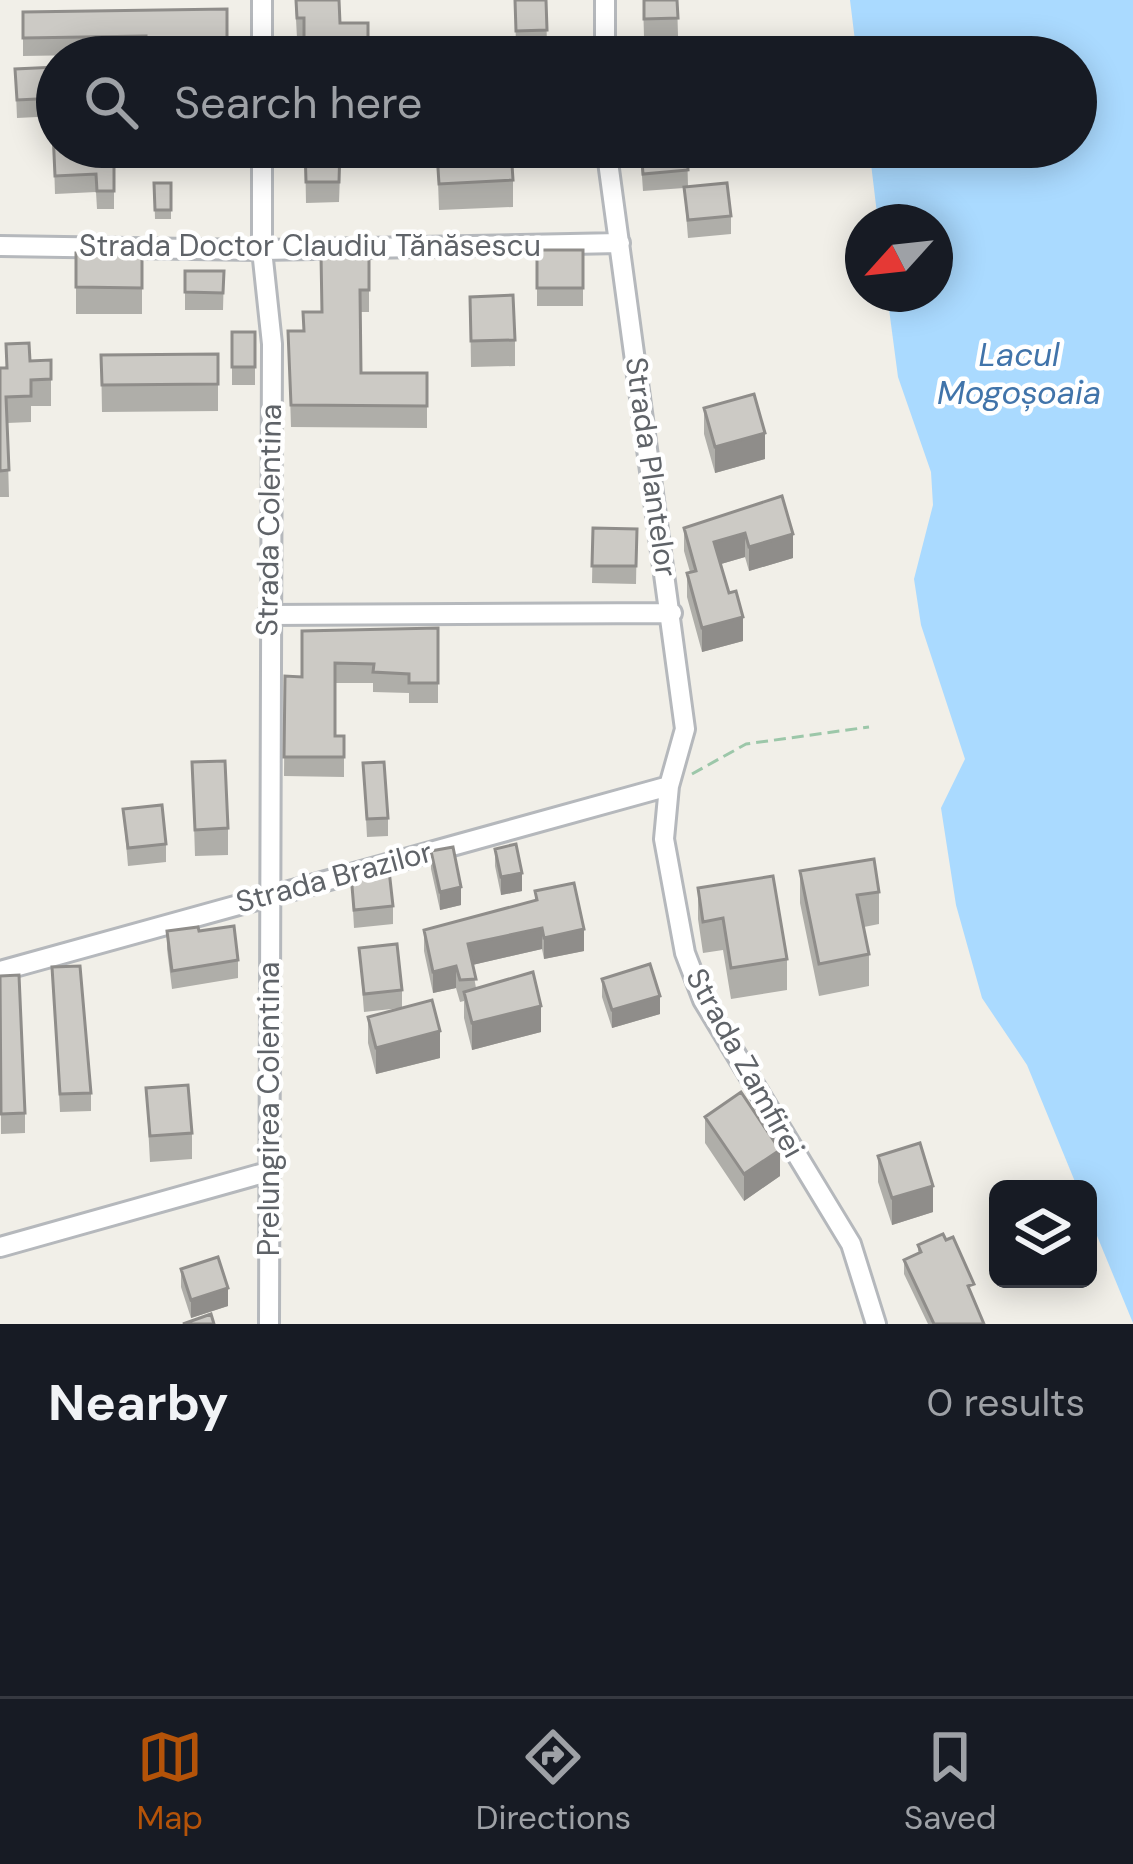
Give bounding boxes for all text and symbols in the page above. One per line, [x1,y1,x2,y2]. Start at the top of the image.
search box [36,36,1097,168]
icon: search [78,69,144,135]
text: Search here [174,73,422,132]
north arrow [845,204,953,312]
street label: Strada Doctor Claudiu Tănăsescu [79,226,541,265]
water label: Lacul Mogoșoaia [937,333,1101,414]
street label: Strada Plantelor [617,355,686,579]
street label: Strada Colentina [247,403,290,637]
street label: Strada Brazilor [231,832,436,921]
street label: Strada Zamfirei [677,961,814,1164]
street label: Prelungirea Colentina [249,962,288,1256]
map controls [989,1180,1097,1288]
button: layers [989,1180,1097,1288]
text: Nearby [48,1369,229,1436]
text: 0 results [927,1377,1085,1428]
tab: Map [136,1724,203,1839]
tab: Directions [476,1724,631,1839]
tab: Saved [904,1724,997,1839]

